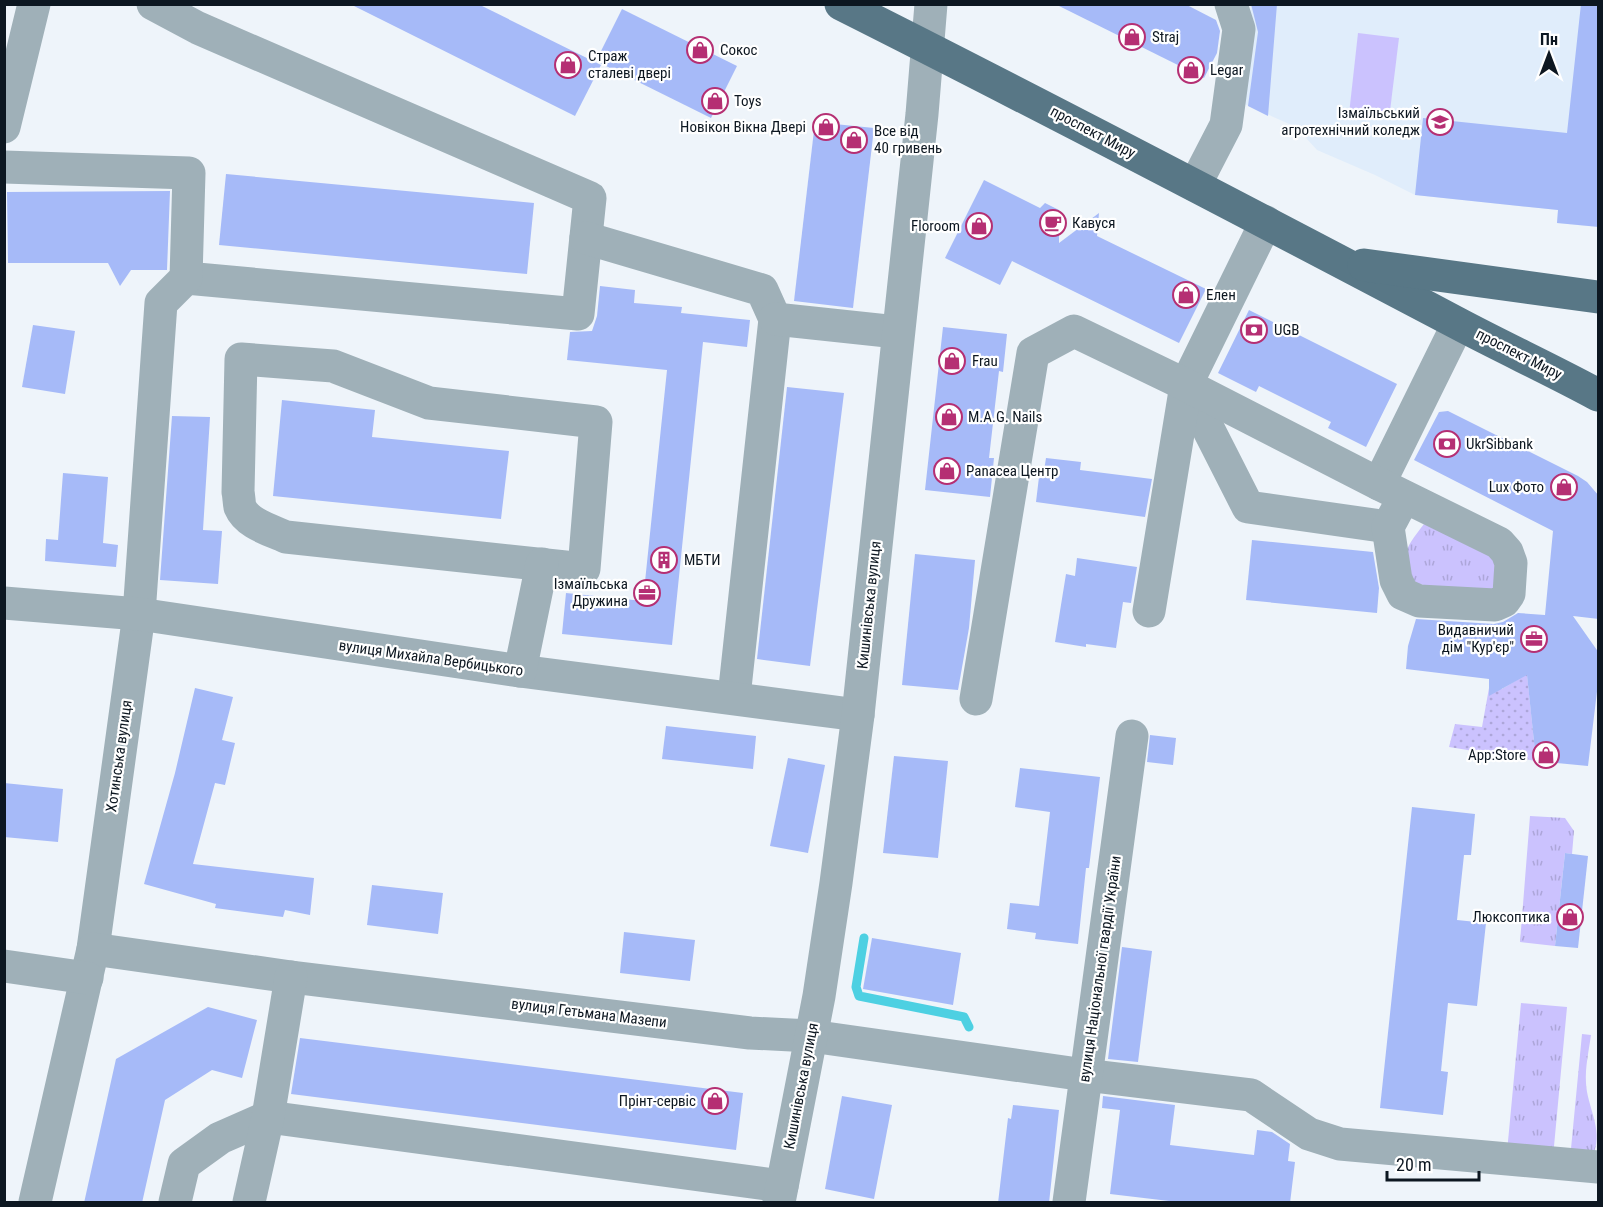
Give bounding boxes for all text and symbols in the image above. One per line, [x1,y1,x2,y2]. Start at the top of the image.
shop icon: Straj [1117,22,1147,52]
north arrow [1519,24,1579,84]
place label: Straj [1152,28,1179,46]
text: Пн [1540,30,1558,49]
shop icon: Сокос [685,35,715,65]
place label: Сокос [720,41,758,59]
place label: Страж сталеві двері [588,47,671,82]
shop icon: Страж сталеві двері [553,50,583,80]
shop icon: Legar [1176,55,1206,85]
place label: Legar [1210,61,1244,79]
shop icon: Toys [700,86,730,116]
place label: Toys [734,92,762,110]
street label: проспект Миру [1047,102,1139,162]
place label: Ізмаїльський агротехнічний коледж [1281,104,1420,139]
school or university icon: Ізмаїльський агротехнічний коледж [1425,107,1455,137]
shop icon: Новікон Вікна Двері [811,112,841,142]
place label: Новікон Вікна Двері [680,118,806,136]
place label: Все від 40 гривень [874,122,942,157]
shop icon: Все від 40 гривень [839,125,869,155]
cafe icon: Кавуся [1038,208,1068,238]
shop icon: Floroom [964,211,994,241]
place label: Кавуся [1072,214,1115,232]
place label: Floroom [911,217,960,235]
shop icon: Елен [1171,280,1201,310]
place label: Елен [1206,286,1236,304]
bank icon: UGB [1239,315,1269,345]
place label: UGB [1274,321,1299,339]
street label: проспект Миру [1473,325,1565,383]
shop icon: Frau [937,346,967,376]
place label: Frau [972,352,998,370]
shop icon: M.A.G. Nails [934,402,964,432]
place label: M.A.G. Nails [968,408,1043,426]
bank icon: UkrSibbank [1432,429,1462,459]
place label: UkrSibbank [1466,435,1533,453]
shop icon: Panacea Центр [932,456,962,486]
place label: Panacea Центр [966,462,1059,480]
shop icon: Lux Фото [1549,472,1579,502]
place label: Lux Фото [1489,478,1544,496]
street label: Кишинівська вулиця [853,540,885,670]
building icon: МБТИ [649,545,679,575]
place label: МБТИ [684,551,721,569]
place label: Ізмаїльська Дружина [554,575,628,610]
office icon: Ізмаїльська Дружина [632,578,662,608]
place label: Видавничий дім "Кур'єр" [1438,621,1514,656]
office icon: Видавничий дім "Кур'єр" [1519,624,1549,654]
street label: вулиця Михайла Вербицького [338,636,524,680]
street label: Хотинська вулиця [102,699,136,813]
shop icon: App:Store [1531,740,1561,770]
place label: App:Store [1468,746,1526,764]
street label: вулиця Національної гвардії України [1075,855,1125,1083]
shop icon: Люксоптика [1555,902,1585,932]
place label: Люксоптика [1473,908,1550,926]
street label: вулиця Гетьмана Мазепи [510,995,668,1031]
street label: Кишинівська вулиця [780,1021,822,1151]
shop icon: Прінт-сервіс [700,1086,730,1116]
place label: Прінт-сервіс [619,1092,696,1110]
scale bar [1387,1144,1478,1182]
text: 20 m [1396,1154,1431,1175]

